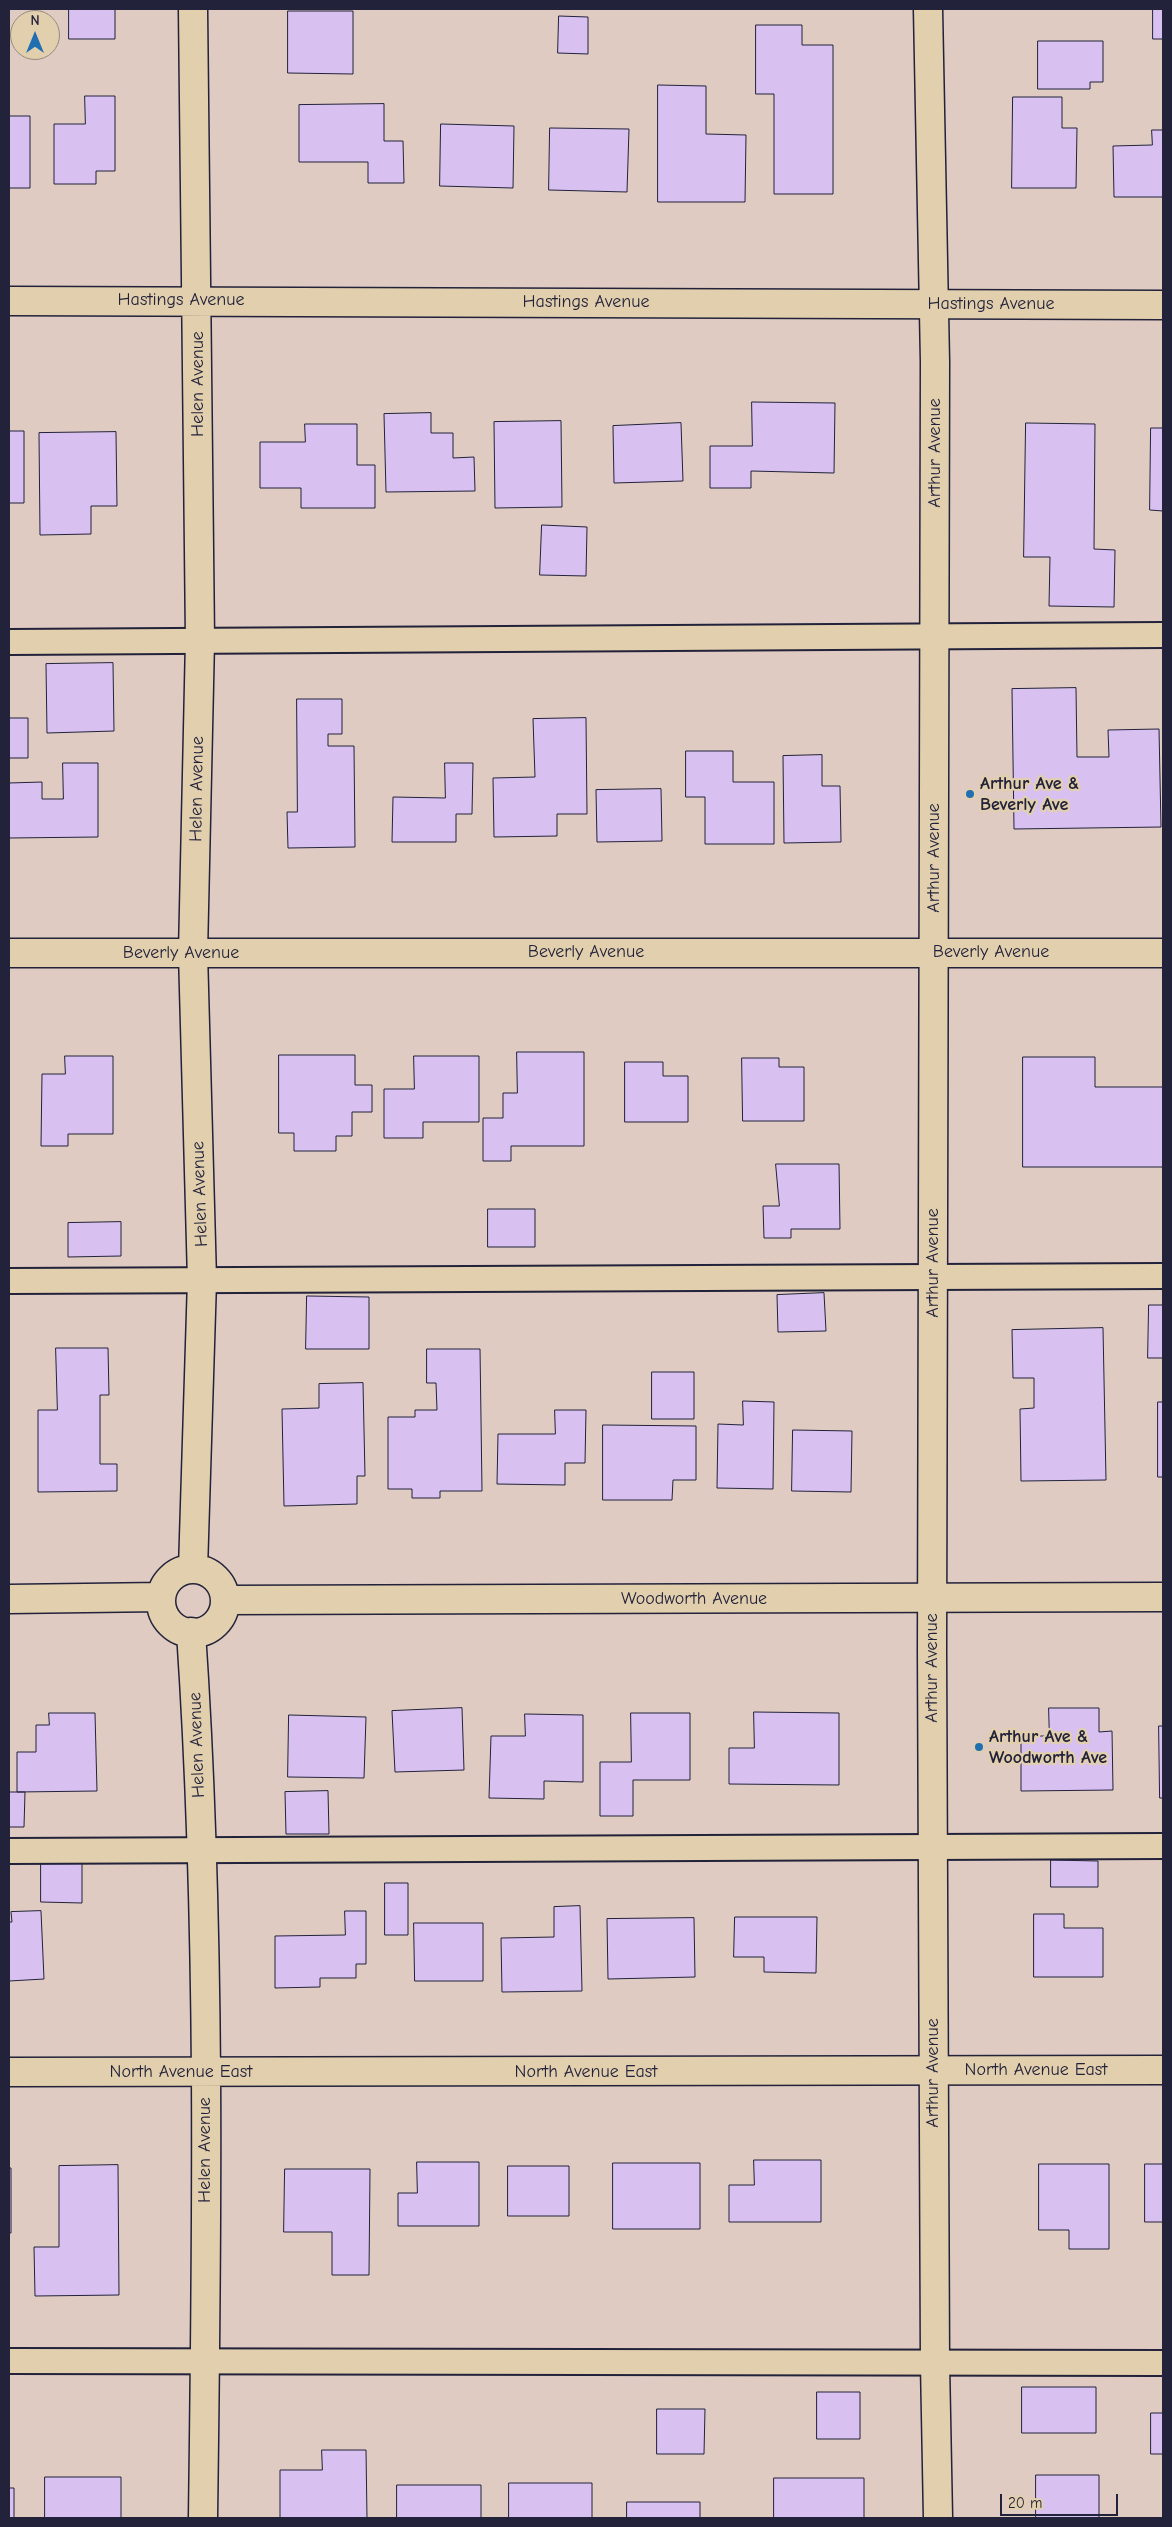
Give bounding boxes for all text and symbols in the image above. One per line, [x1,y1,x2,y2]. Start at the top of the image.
north arrow [10,10,60,60]
text: N [30,12,40,29]
street label: Hastings Avenue [118,289,244,311]
street label: Hastings Avenue [523,291,649,313]
street label: Hastings Avenue [928,293,1054,315]
street label: Helen Avenue [187,331,209,437]
street label: Arthur Avenue [924,398,946,508]
street label: Helen Avenue [185,736,209,842]
place label: Arthur Ave & Beverly Ave [980,773,1079,816]
marker: Arthur Ave & Beverly Ave [964,788,976,800]
street label: Arthur Avenue [923,803,945,913]
street label: Beverly Avenue [528,941,644,963]
street label: Beverly Avenue [933,941,1049,963]
street label: Beverly Avenue [123,942,239,964]
street label: Helen Avenue [187,1141,213,1247]
street label: Arthur Avenue [922,1208,944,1318]
street label: Woodworth Avenue [621,1588,767,1610]
street label: Arthur Avenue [921,1613,943,1723]
street label: Helen Avenue [184,1692,210,1798]
place label: Arthur Ave & Woodworth Ave [989,1726,1107,1768]
marker: Arthur Ave & Woodworth Ave [973,1741,985,1753]
street label: Arthur Avenue [922,2018,944,2128]
street label: North Avenue East [965,2059,1107,2081]
street label: North Avenue East [110,2061,252,2083]
street label: North Avenue East [515,2061,657,2083]
street label: Helen Avenue [194,2097,216,2203]
scale bar [1002,2484,1120,2516]
text: 20 m [1008,2494,1042,2512]

